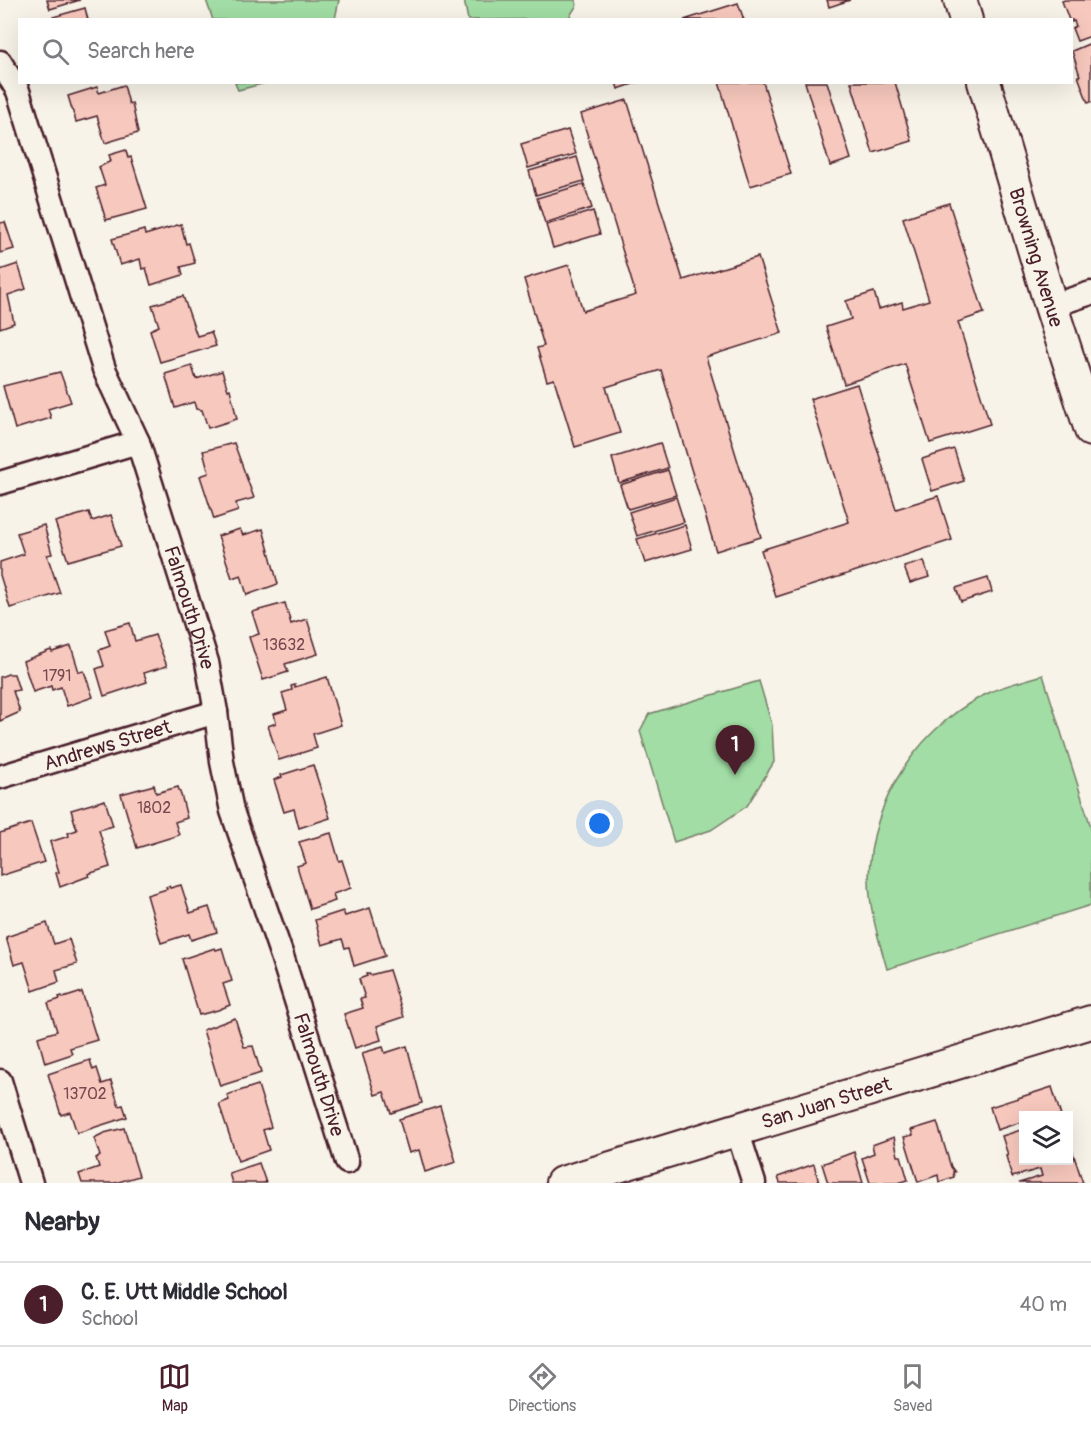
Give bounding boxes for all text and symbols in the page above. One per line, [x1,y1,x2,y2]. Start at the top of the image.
search box [18,18,1073,84]
icon: search [39,35,72,68]
text: Search here [87,37,194,65]
street label: Browning Avenue [1004,185,1069,330]
street label: Falmouth Drive [159,543,221,671]
house number: 13632 [263,635,305,655]
house number: 1791 [42,666,72,686]
street label: Andrews Street [41,713,175,776]
pin: 1 [716,726,754,775]
house number: 1802 [137,798,171,818]
your location [585,809,614,838]
street label: Falmouth Drive [288,1010,351,1139]
street label: San Juan Street [758,1071,895,1134]
house number: 13702 [63,1084,107,1104]
map controls [1019,1111,1073,1165]
button: layers [1019,1111,1073,1165]
text: Nearby [24,1206,100,1238]
text: C. E. Utt Middle School [81,1278,288,1306]
text: 1 [40,1292,47,1317]
text: 40 m [1020,1292,1067,1317]
text: School [81,1306,138,1331]
tab: Map [158,1360,191,1416]
tab: Directions [508,1360,576,1416]
tab: Saved [893,1360,933,1416]

